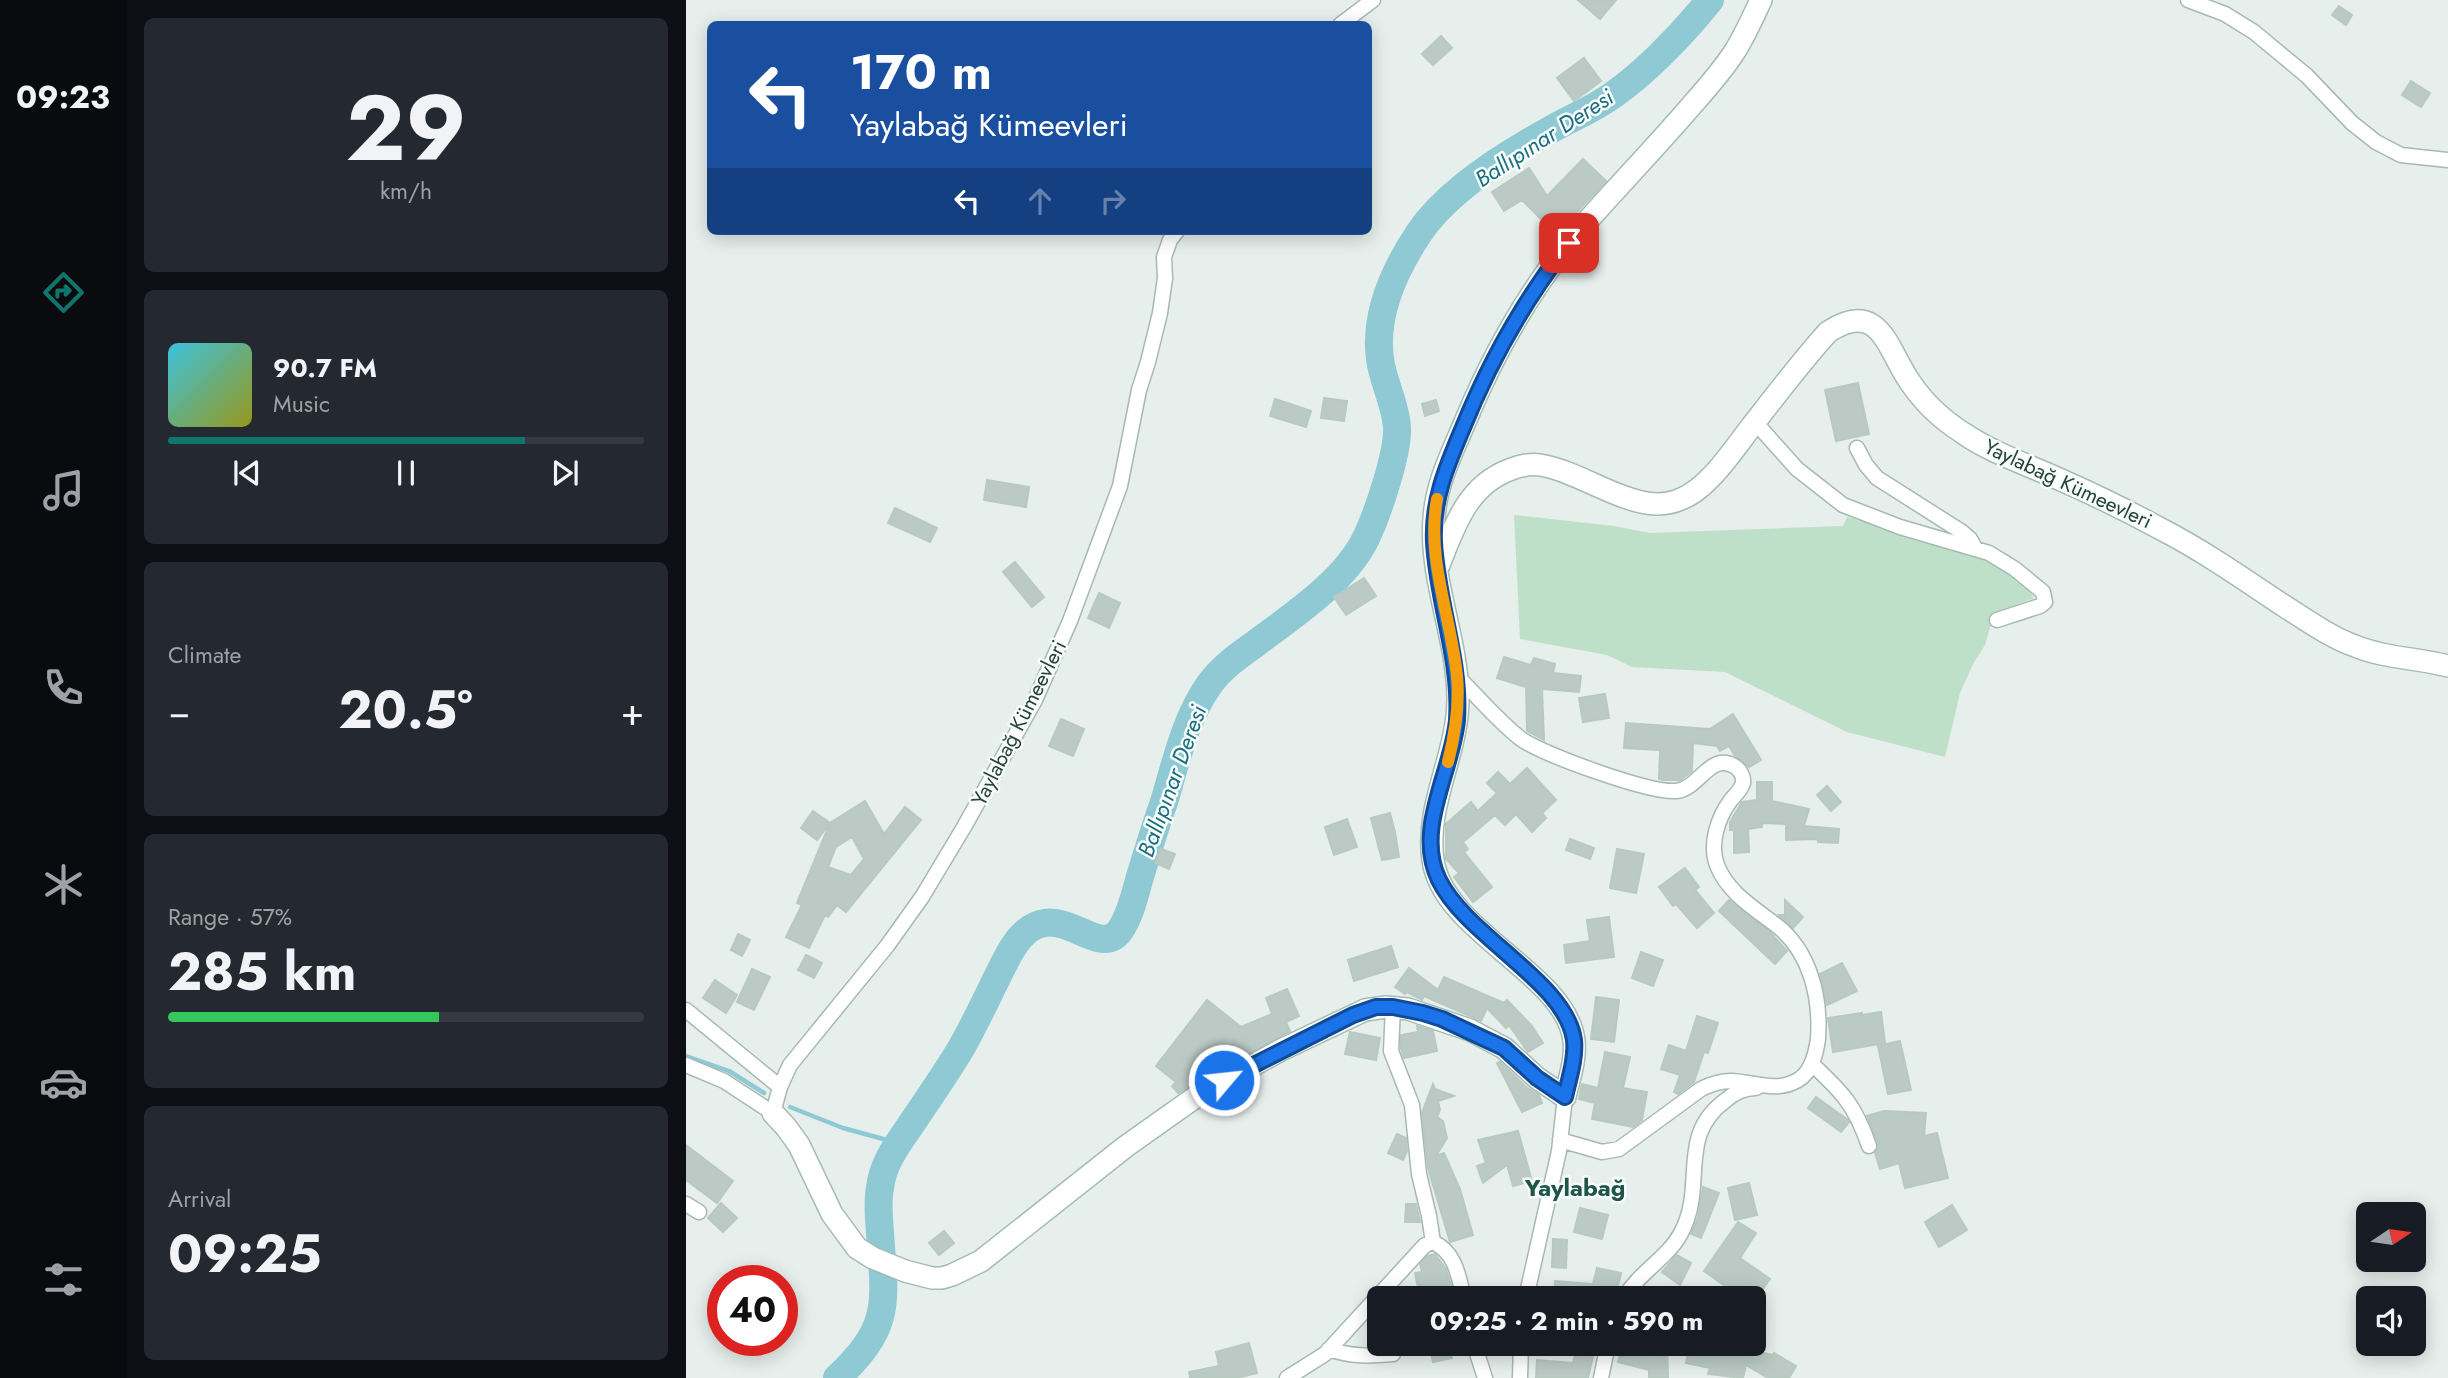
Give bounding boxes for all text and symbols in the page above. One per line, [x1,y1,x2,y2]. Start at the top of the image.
text: 170 m [850,37,992,107]
icon: left [735,49,826,140]
text: 29 [346,63,466,194]
text: 09:23 [16,74,110,120]
water label: Ballıpınar Deresi [1468,80,1621,196]
text: Yaylabağ Kümeevleri [850,102,1128,148]
text: km/h [380,174,432,208]
icon: left [948,182,986,220]
icon: ahead [1021,182,1059,220]
icon: right [1094,182,1132,220]
pin [1539,213,1599,273]
icon: arrive [1550,224,1588,262]
icon: directions [39,268,88,317]
text: 90.7 FM [273,349,377,387]
text: Music [273,387,330,421]
street label: Yaylabağ Kümeevleri [1979,432,2157,536]
icon: previous [228,454,266,492]
icon: pause [387,454,425,492]
icon: next [546,454,584,492]
icon: music [39,466,88,515]
street label: Yaylabağ Kümeevleri [964,635,1074,811]
text: Climate [168,638,241,672]
icon: phone [39,663,88,712]
text: 20.5° [338,672,473,748]
text: − [168,684,190,739]
text: + [621,684,644,739]
water label: Ballıpınar Deresi [1129,699,1216,862]
icon: climate [39,860,88,909]
text: Range · 57% [168,900,292,934]
text: 285 km [168,934,357,1010]
position arrow [1187,1043,1261,1117]
icon: car [39,1058,88,1107]
district label: Yaylabağ [1524,1170,1625,1205]
text: Arrival [168,1182,231,1216]
north arrow [2356,1202,2426,1272]
map controls [2356,1202,2426,1356]
text: 09:25 [168,1216,322,1292]
icon: filters [39,1255,88,1304]
speed limit sign: 40 [707,1265,798,1356]
button: sound [2356,1286,2426,1356]
text: 09:25 · 2 min · 590 m [1430,1302,1703,1340]

